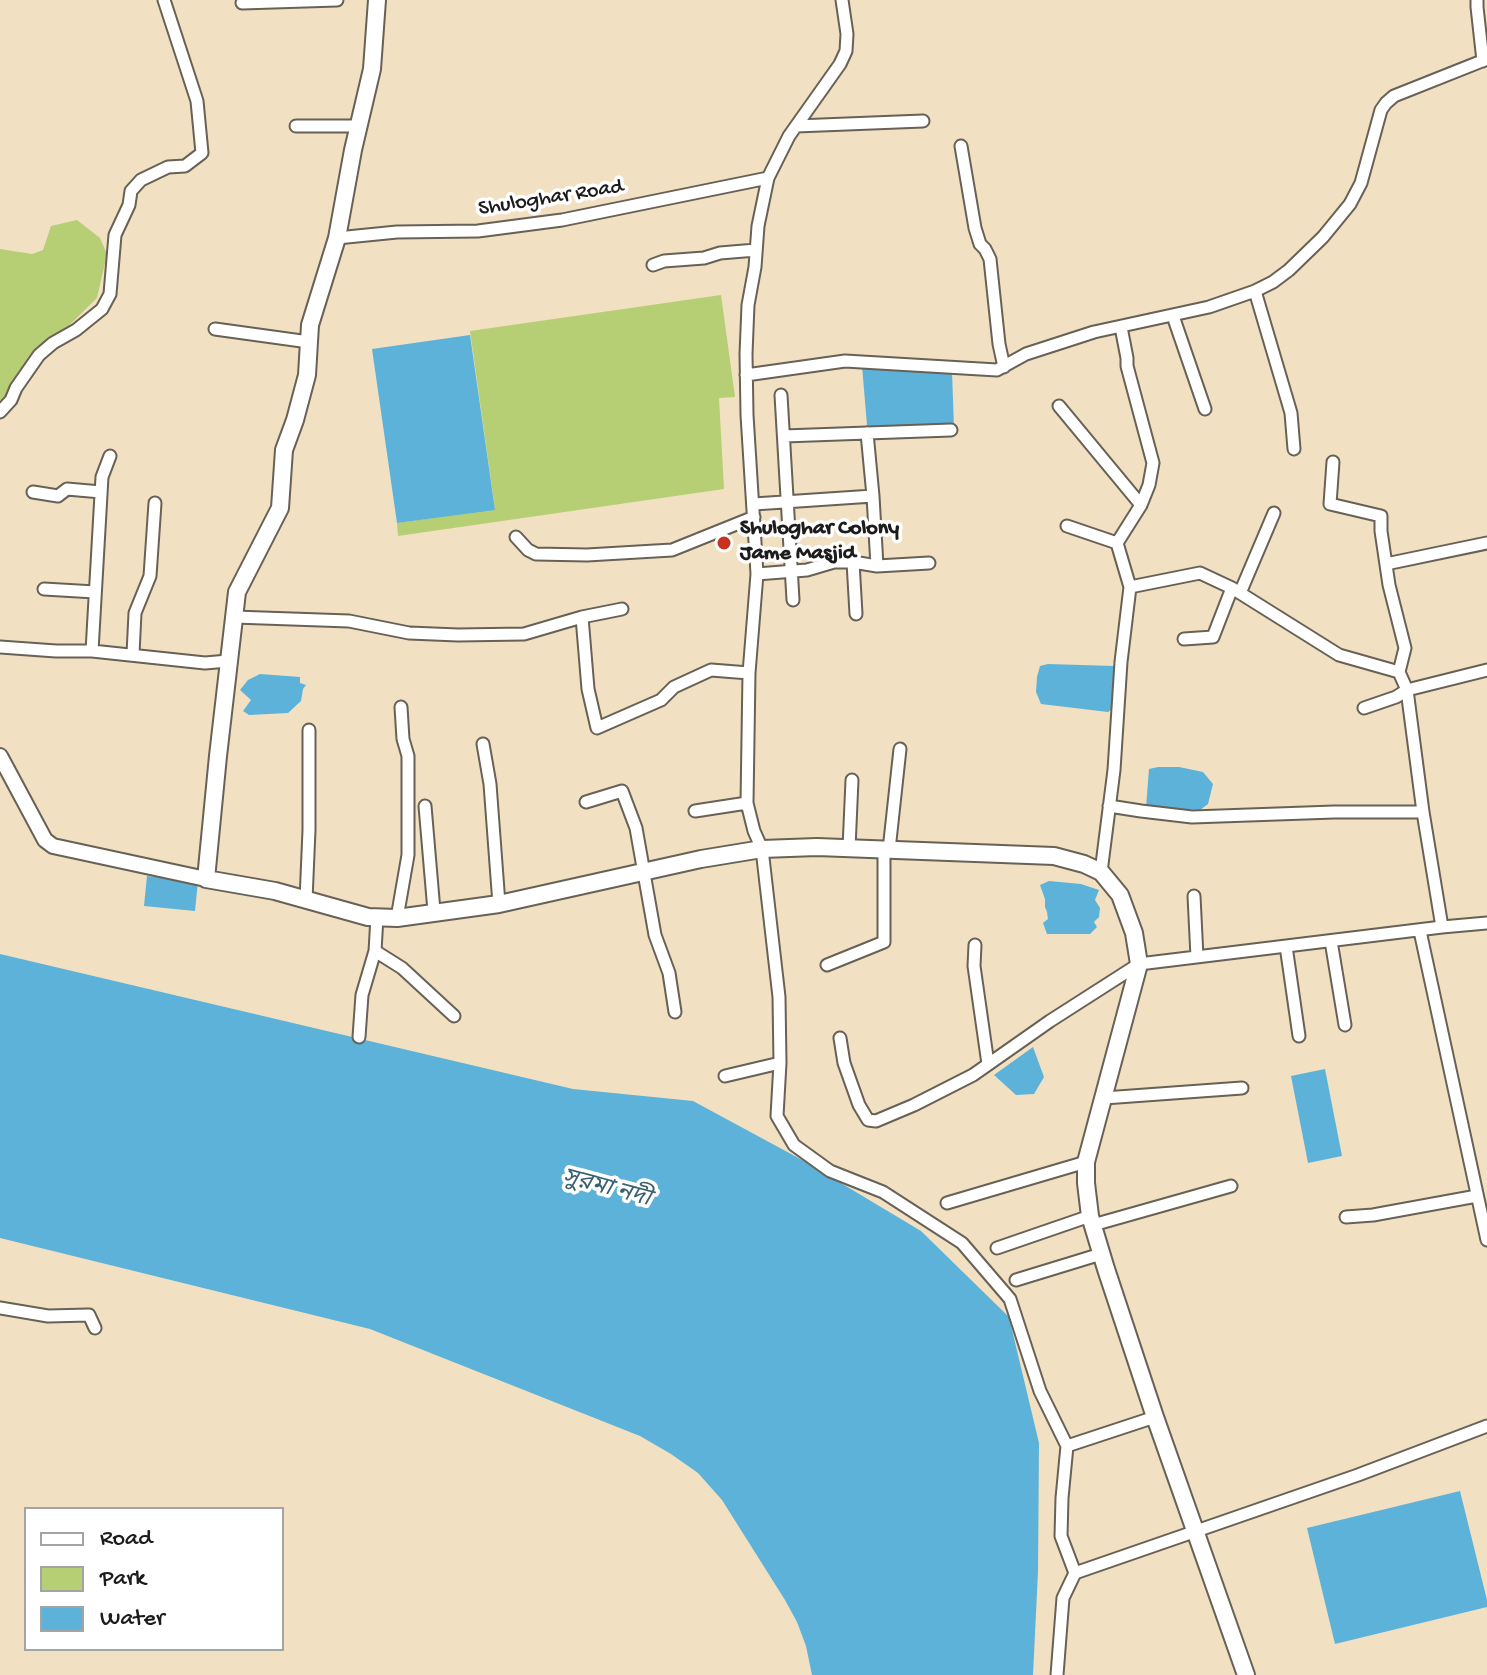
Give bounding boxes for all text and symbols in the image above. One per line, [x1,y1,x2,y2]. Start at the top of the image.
street label: Shuloghar Road [477,175,625,223]
place label: Shuloghar Colony Jame Masjid [740,517,899,568]
marker: Shuloghar Colony Jame Masjid [715,534,733,552]
water label: সুরমা নদী [559,1164,653,1216]
legend [24,1507,284,1651]
text: Road [100,1525,152,1554]
text: Park [100,1565,146,1594]
text: Water [100,1605,164,1634]

